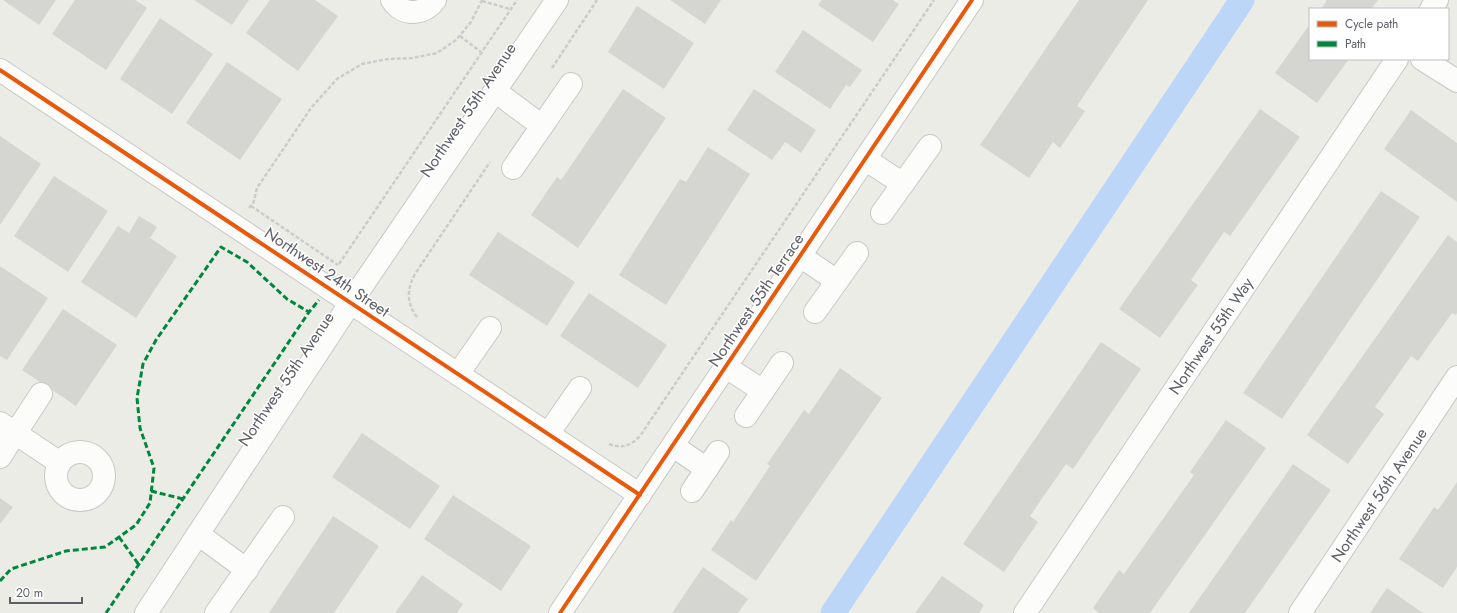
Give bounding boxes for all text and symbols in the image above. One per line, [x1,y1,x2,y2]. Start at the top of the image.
legend [1309,8,1449,60]
text: Cycle path [1345,15,1398,33]
text: Path [1345,35,1366,53]
street label: Northwest 55th Avenue [414,38,522,182]
street label: Northwest 24th Street [260,222,394,323]
street label: Northwest 55th Terrace [703,229,809,371]
street label: Northwest 55th Way [1163,272,1259,399]
street label: Northwest 55th Avenue [232,307,340,451]
street label: Northwest 56th Avenue [1325,423,1433,567]
scale bar [10,579,82,605]
text: 20 m [16,584,43,602]

